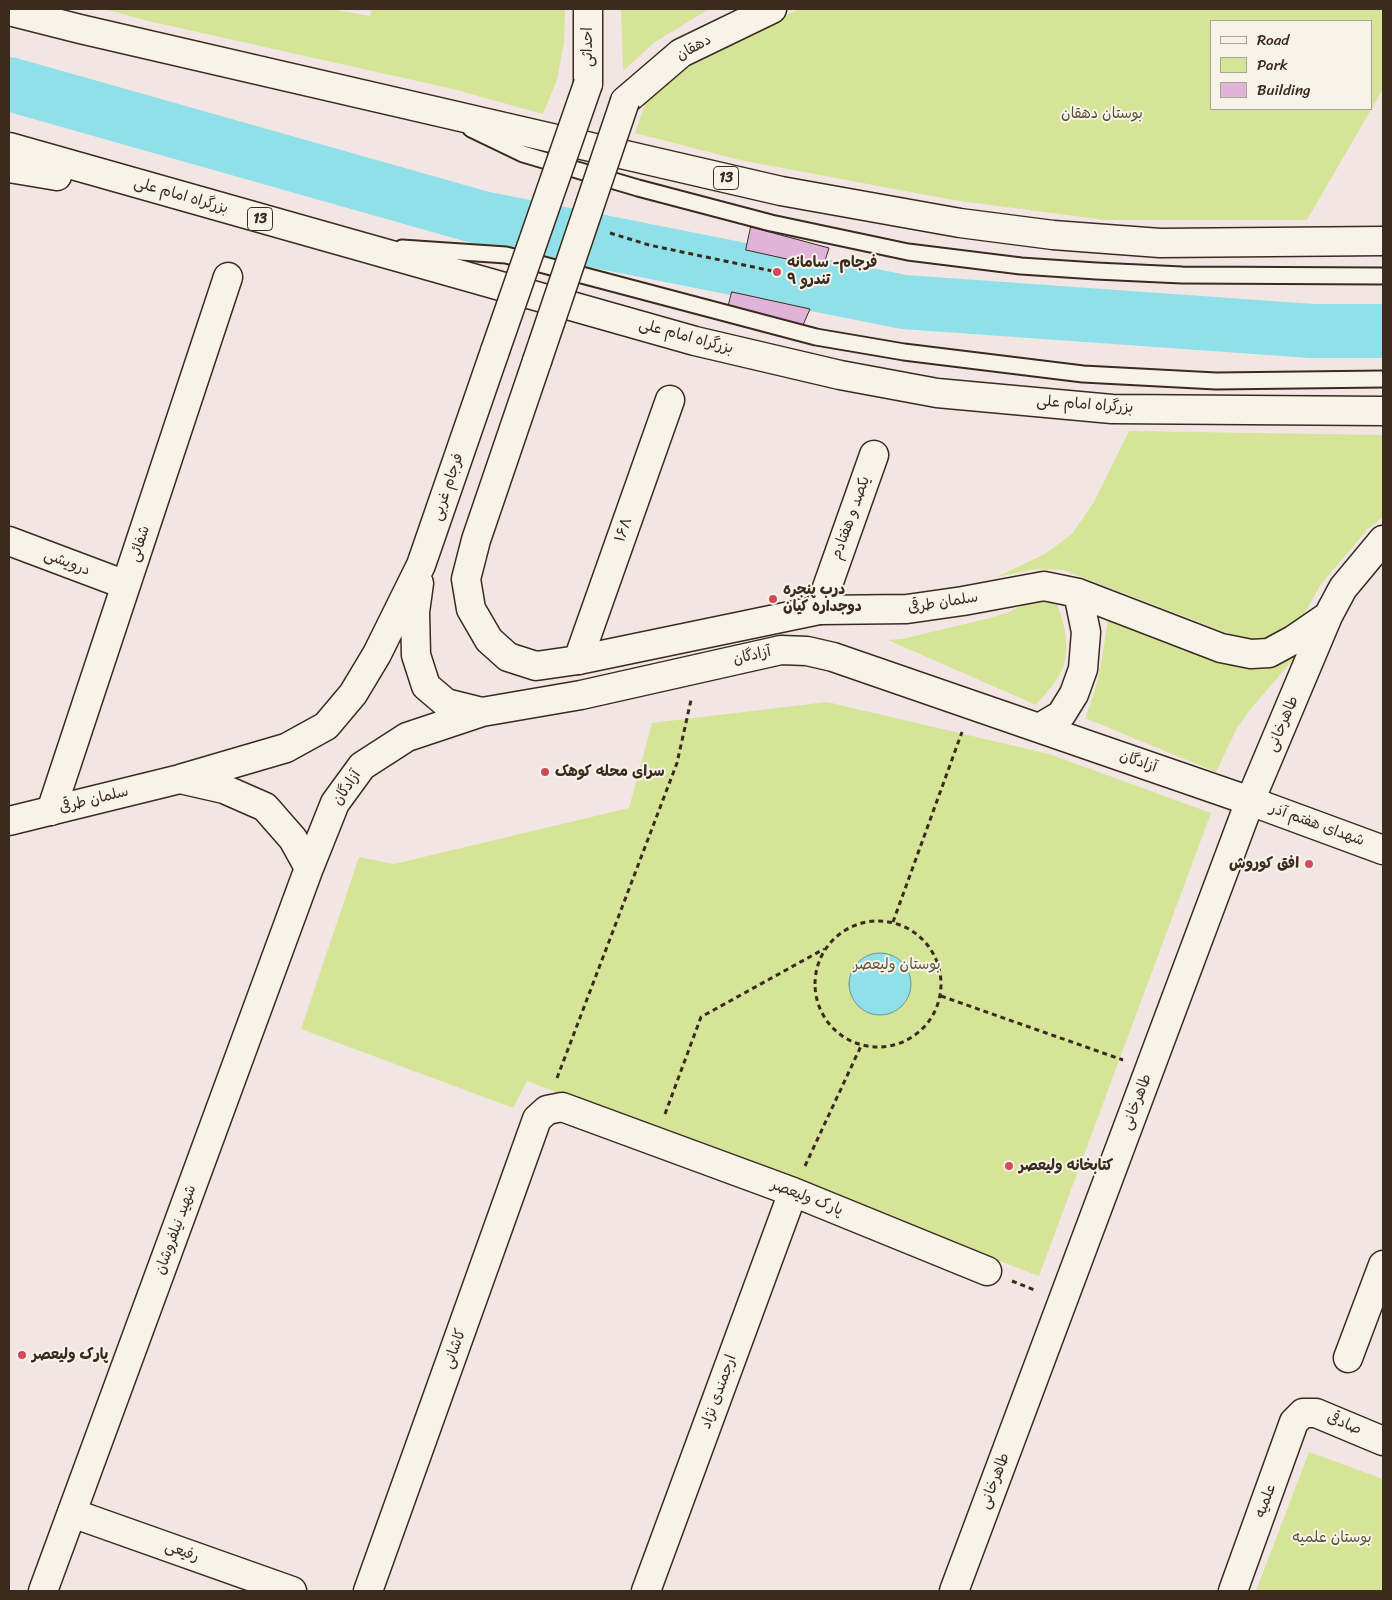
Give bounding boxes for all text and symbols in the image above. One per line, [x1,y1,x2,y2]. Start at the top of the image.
legend [1210,20,1372,110]
street label: احداثی [579,27,597,67]
text: Road [1257,27,1289,53]
street label: دهقان [673,31,715,65]
text: Park [1257,52,1288,78]
text: Building [1257,77,1311,103]
park label: بوستان دهقان [1061,105,1143,123]
road number: 13 [714,167,738,190]
street label: بزرگراه امام علی [132,174,230,218]
road number: 13 [248,208,272,230]
place label: فرجام- سامانه ۹ تندرو [787,254,877,289]
marker: فرجام- سامانه ۹ تندرو [771,266,783,278]
street label: بزرگراه امام علی [637,316,735,358]
street label: بزرگراه امام علی [1036,393,1134,417]
street label: فرجام غربی [428,451,468,523]
street label: یکصد و هفتادم [828,474,874,562]
street label: ۱۶۸ [611,515,637,545]
street label: شفائی [126,524,154,564]
street label: درویشی [41,546,93,580]
place label: درب پنجره دوجداره کیان [783,581,862,616]
street label: سلمان طرقی [907,589,979,617]
marker: درب پنجره دوجداره کیان [767,593,779,605]
street label: آزادگان [731,643,773,669]
street label: طاهرخانی [1263,693,1303,755]
street label: آزادگان [1117,747,1159,777]
place label: سرای محله کوهک [555,763,665,781]
marker: سرای محله کوهک [539,766,551,778]
street label: آزادگان [329,767,365,809]
street label: سلمان طرقی [57,783,131,817]
street label: شهدای هفتم آذر [1267,800,1367,850]
place label: افق کوروش [1229,855,1299,873]
marker: افق کوروش [1303,858,1315,870]
park label: بوستان ولیعصر [853,956,941,974]
street label: طاهرخانی [1118,1071,1156,1133]
place label: کتابخانه ولیعصر [1019,1157,1113,1175]
marker: کتابخانه ولیعصر [1003,1160,1015,1172]
street label: پارک ولیعصر [769,1176,845,1220]
street label: شهید نیلفروشان [151,1183,201,1277]
street label: کاشانی [440,1327,470,1371]
place label: پارک ولیعصر [32,1346,108,1364]
marker: پارک ولیعصر [16,1349,28,1361]
street label: ارجمندی نژاد [697,1352,741,1432]
street label: صادقی [1324,1409,1364,1439]
street label: طاهرخانی [976,1450,1014,1512]
street label: علمیه [1252,1482,1280,1520]
park label: بوستان علمیه [1292,1529,1372,1547]
street label: رفیعی [163,1538,201,1566]

